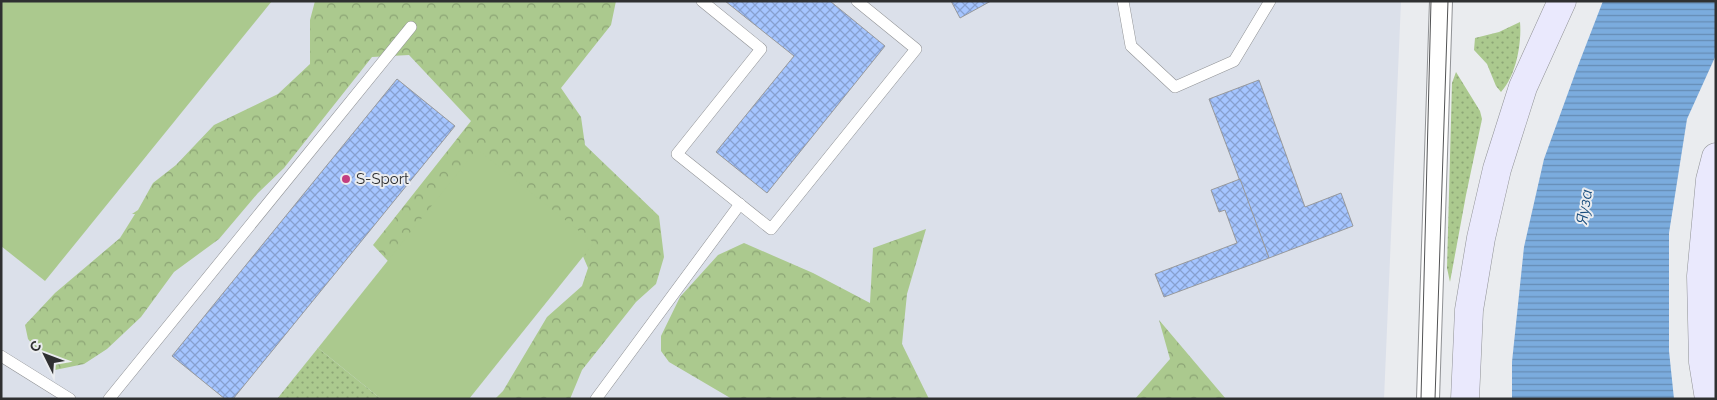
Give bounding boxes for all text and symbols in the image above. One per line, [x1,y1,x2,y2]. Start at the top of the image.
place label: S-Sport [356,170,409,188]
marker: S-Sport [340,173,352,185]
water label: Яуза [1572,188,1596,226]
north arrow [20,330,70,380]
text: С [26,337,45,355]

